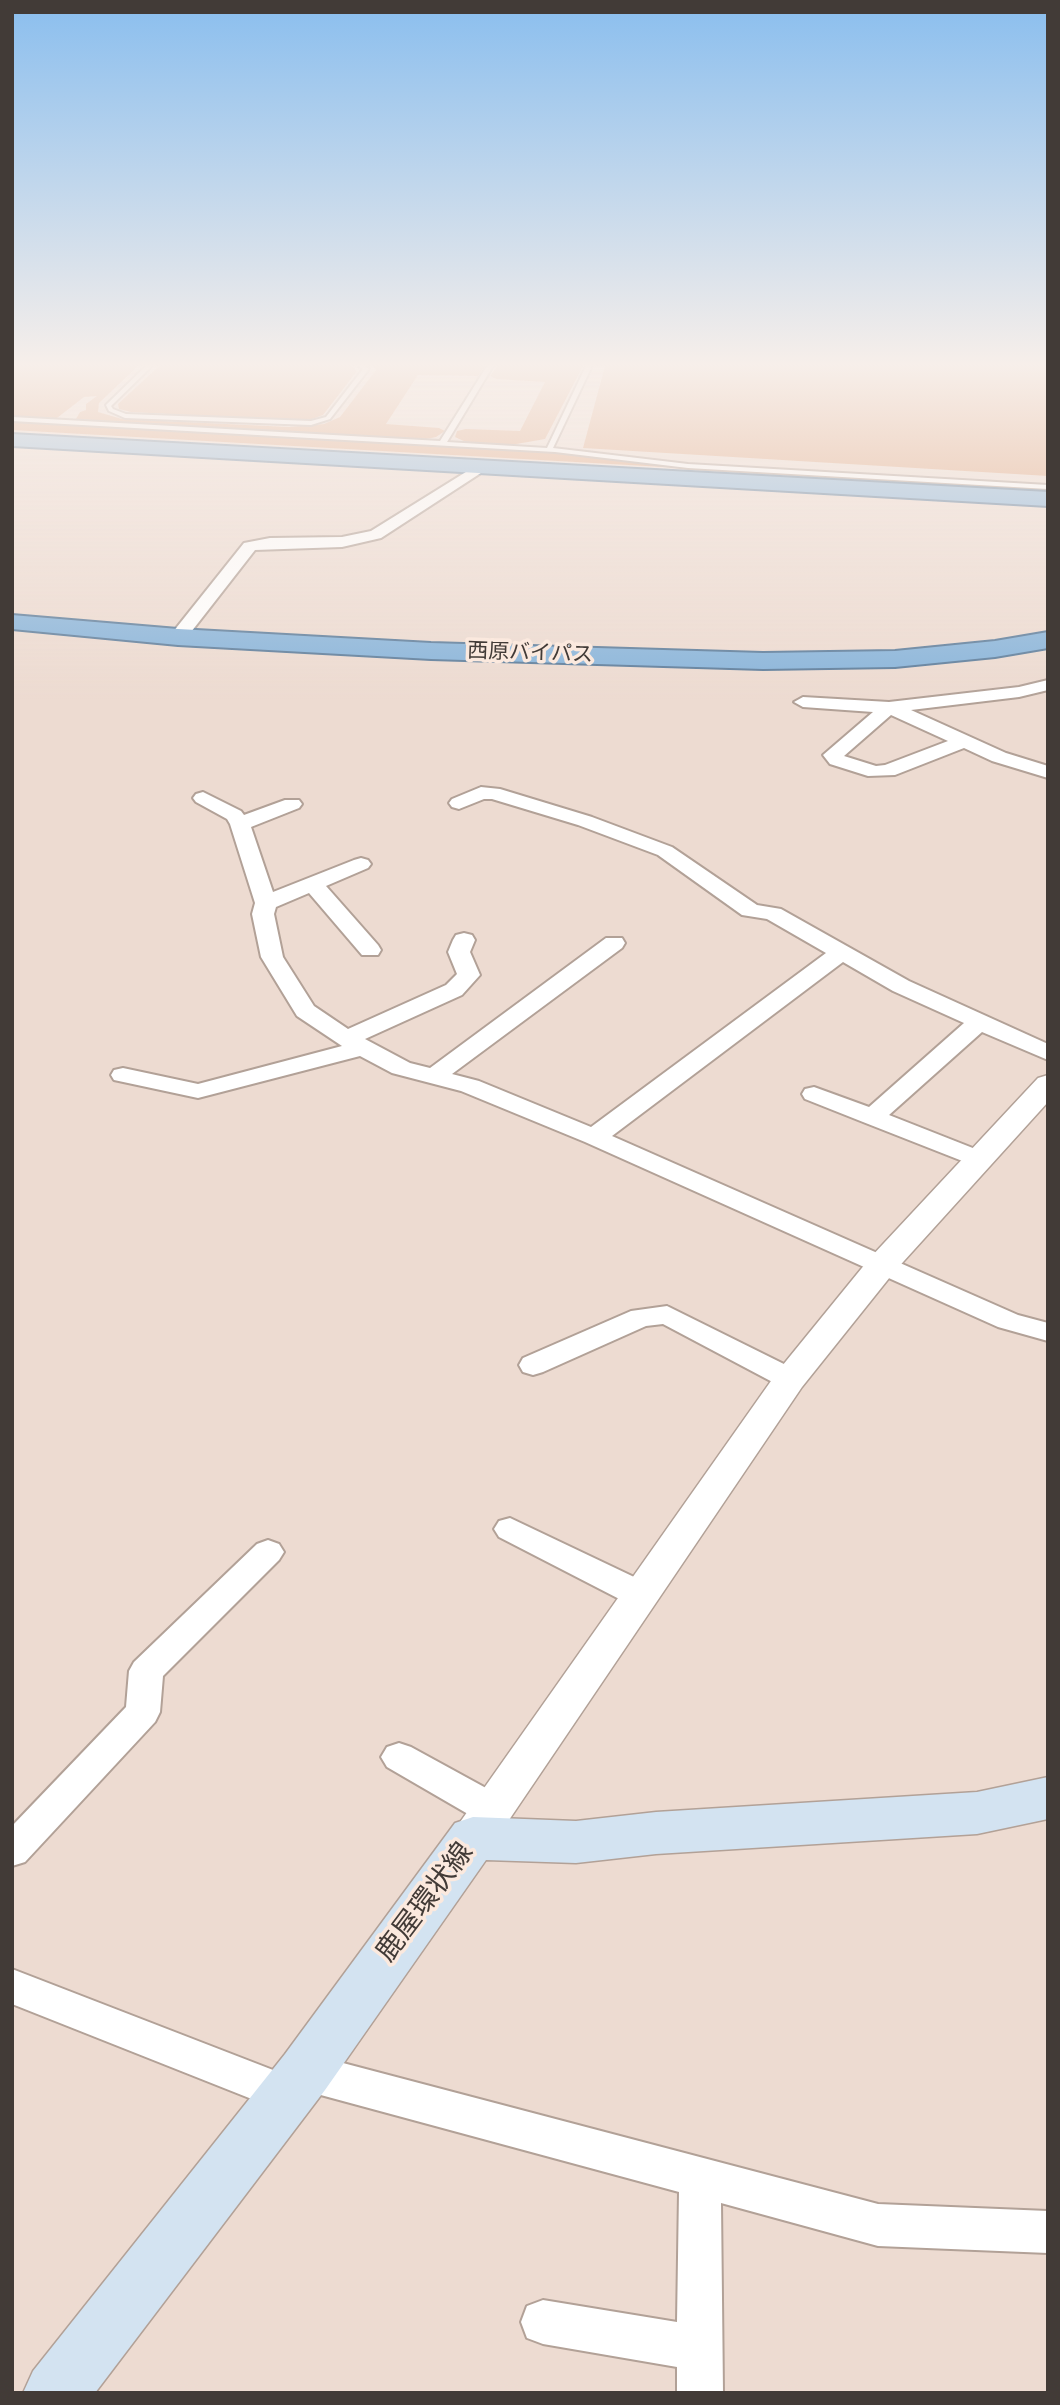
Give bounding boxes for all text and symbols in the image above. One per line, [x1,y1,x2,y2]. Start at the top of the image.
street label: 西原バイパス [467,640,593,670]
street label: 鹿屋環状線 [371,1838,483,1970]

